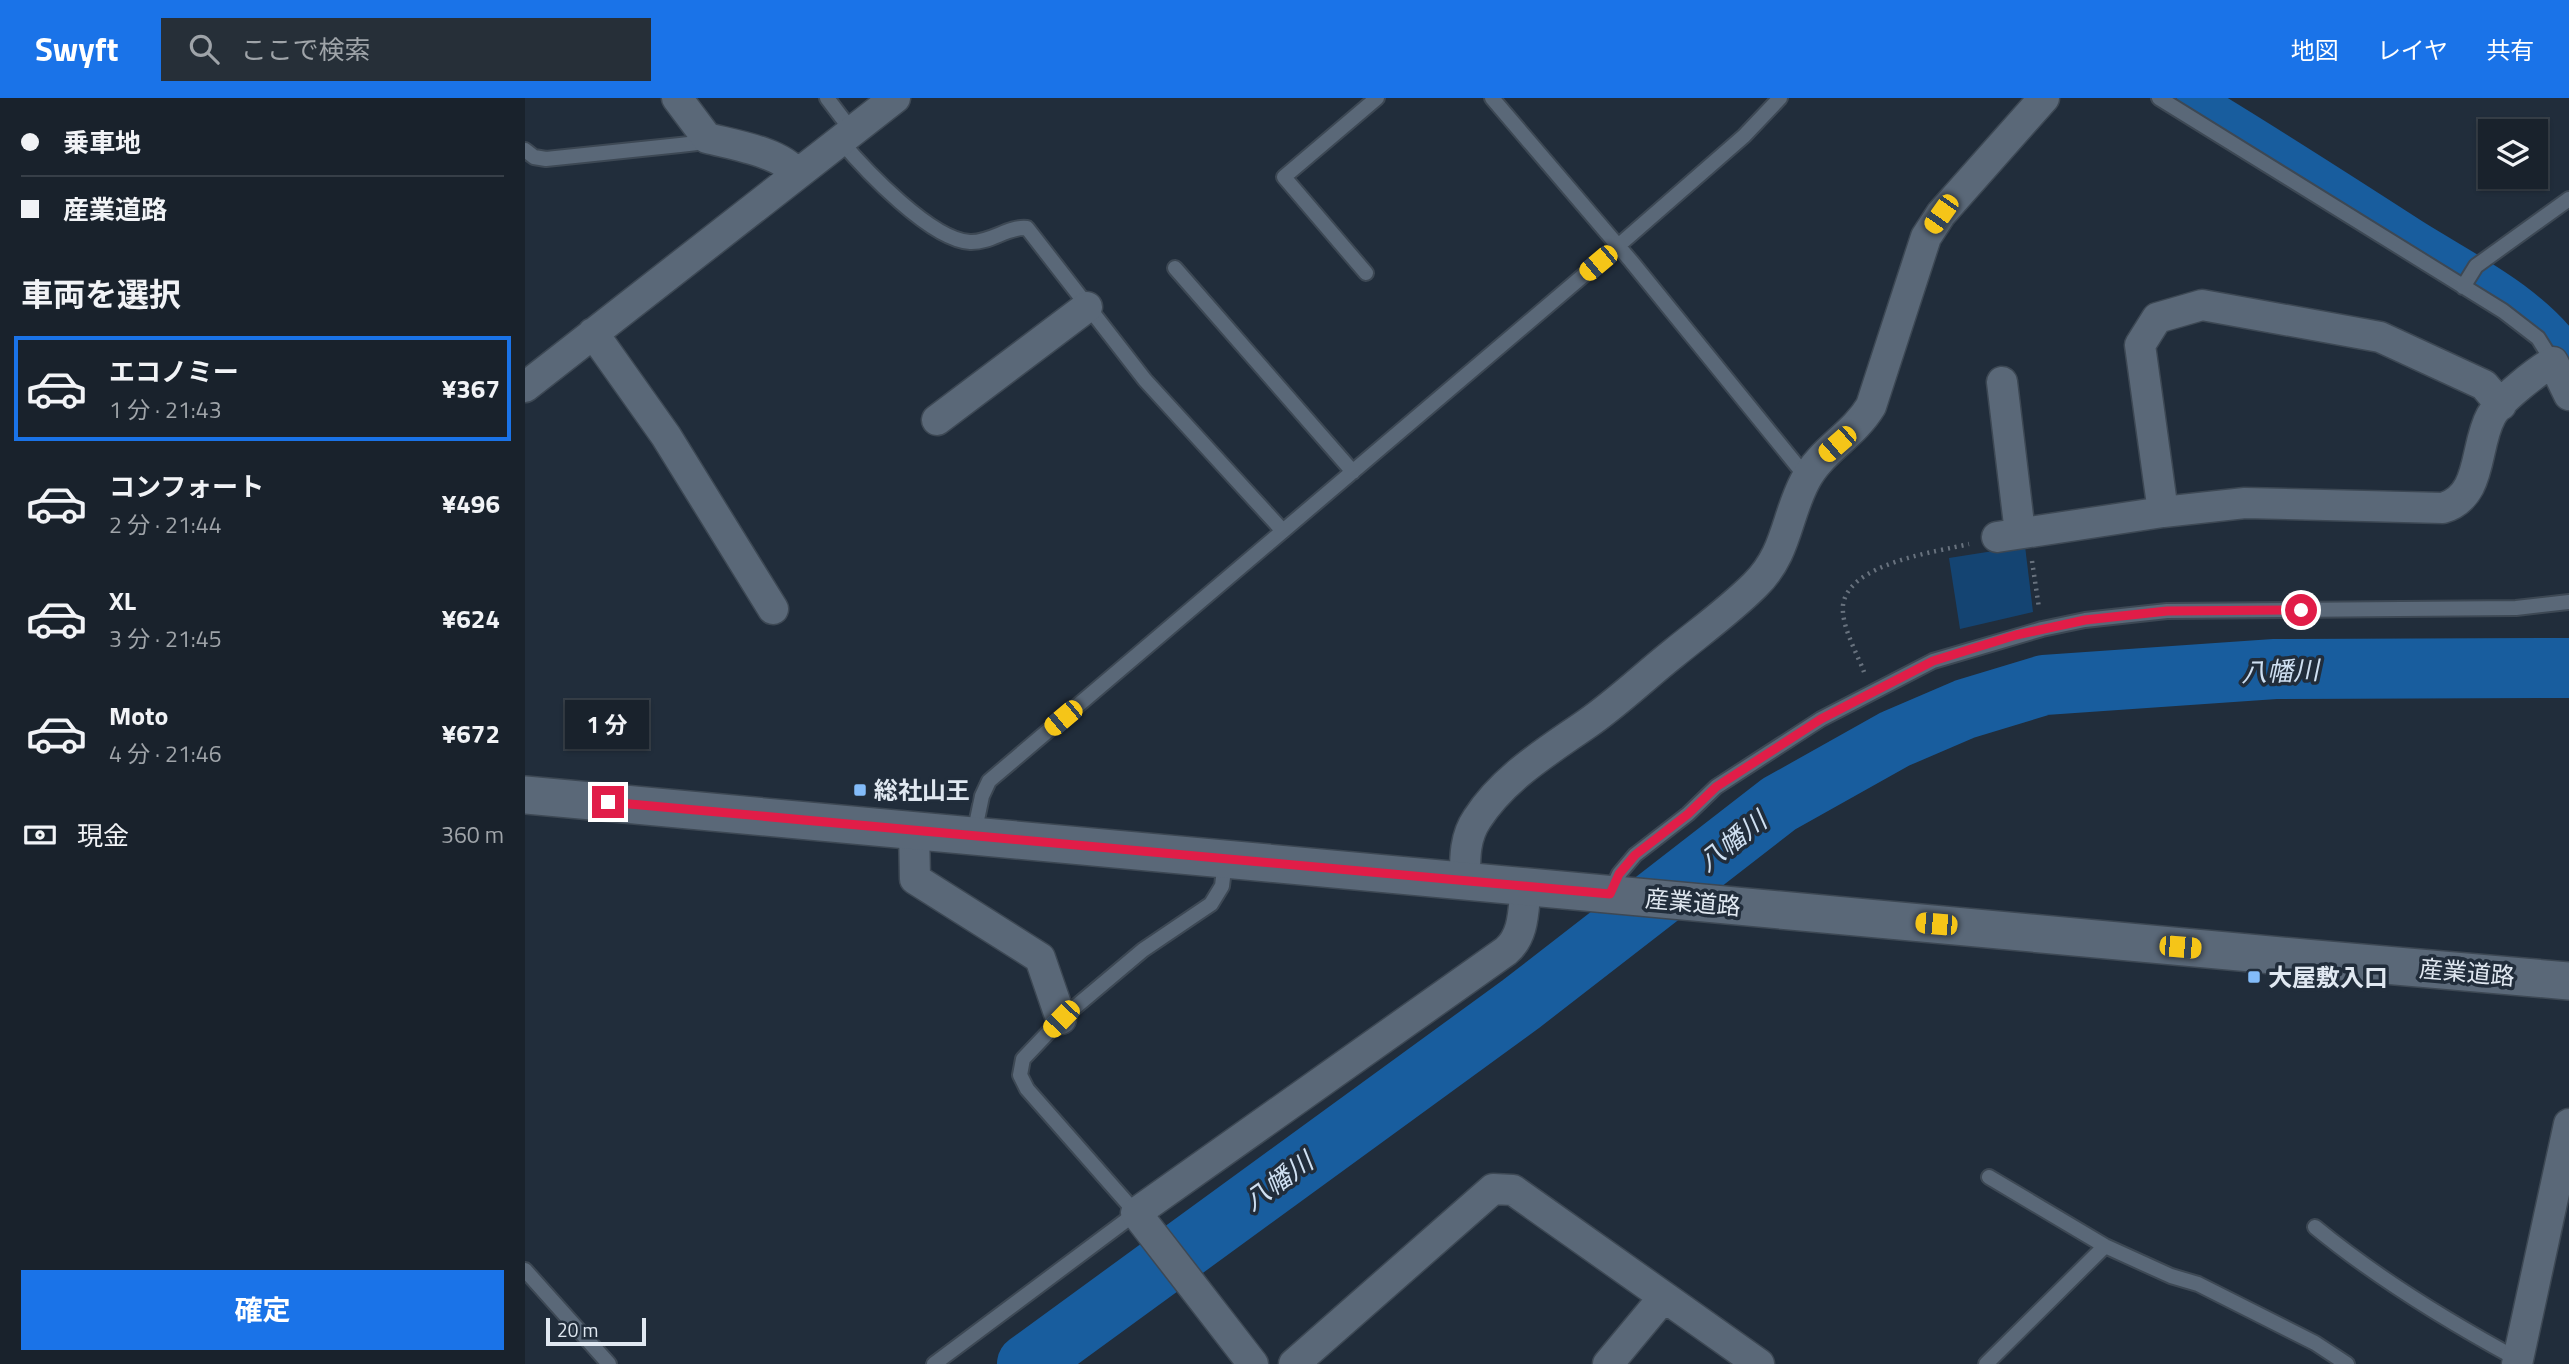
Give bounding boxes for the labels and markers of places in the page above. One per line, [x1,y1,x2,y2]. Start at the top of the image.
place label: 総社山王 [874,772,970,808]
marker: 総社山王 [852,782,868,798]
place label: 大屋敷入口 [2268,959,2388,995]
marker: 大屋敷入口 [2246,969,2262,985]

